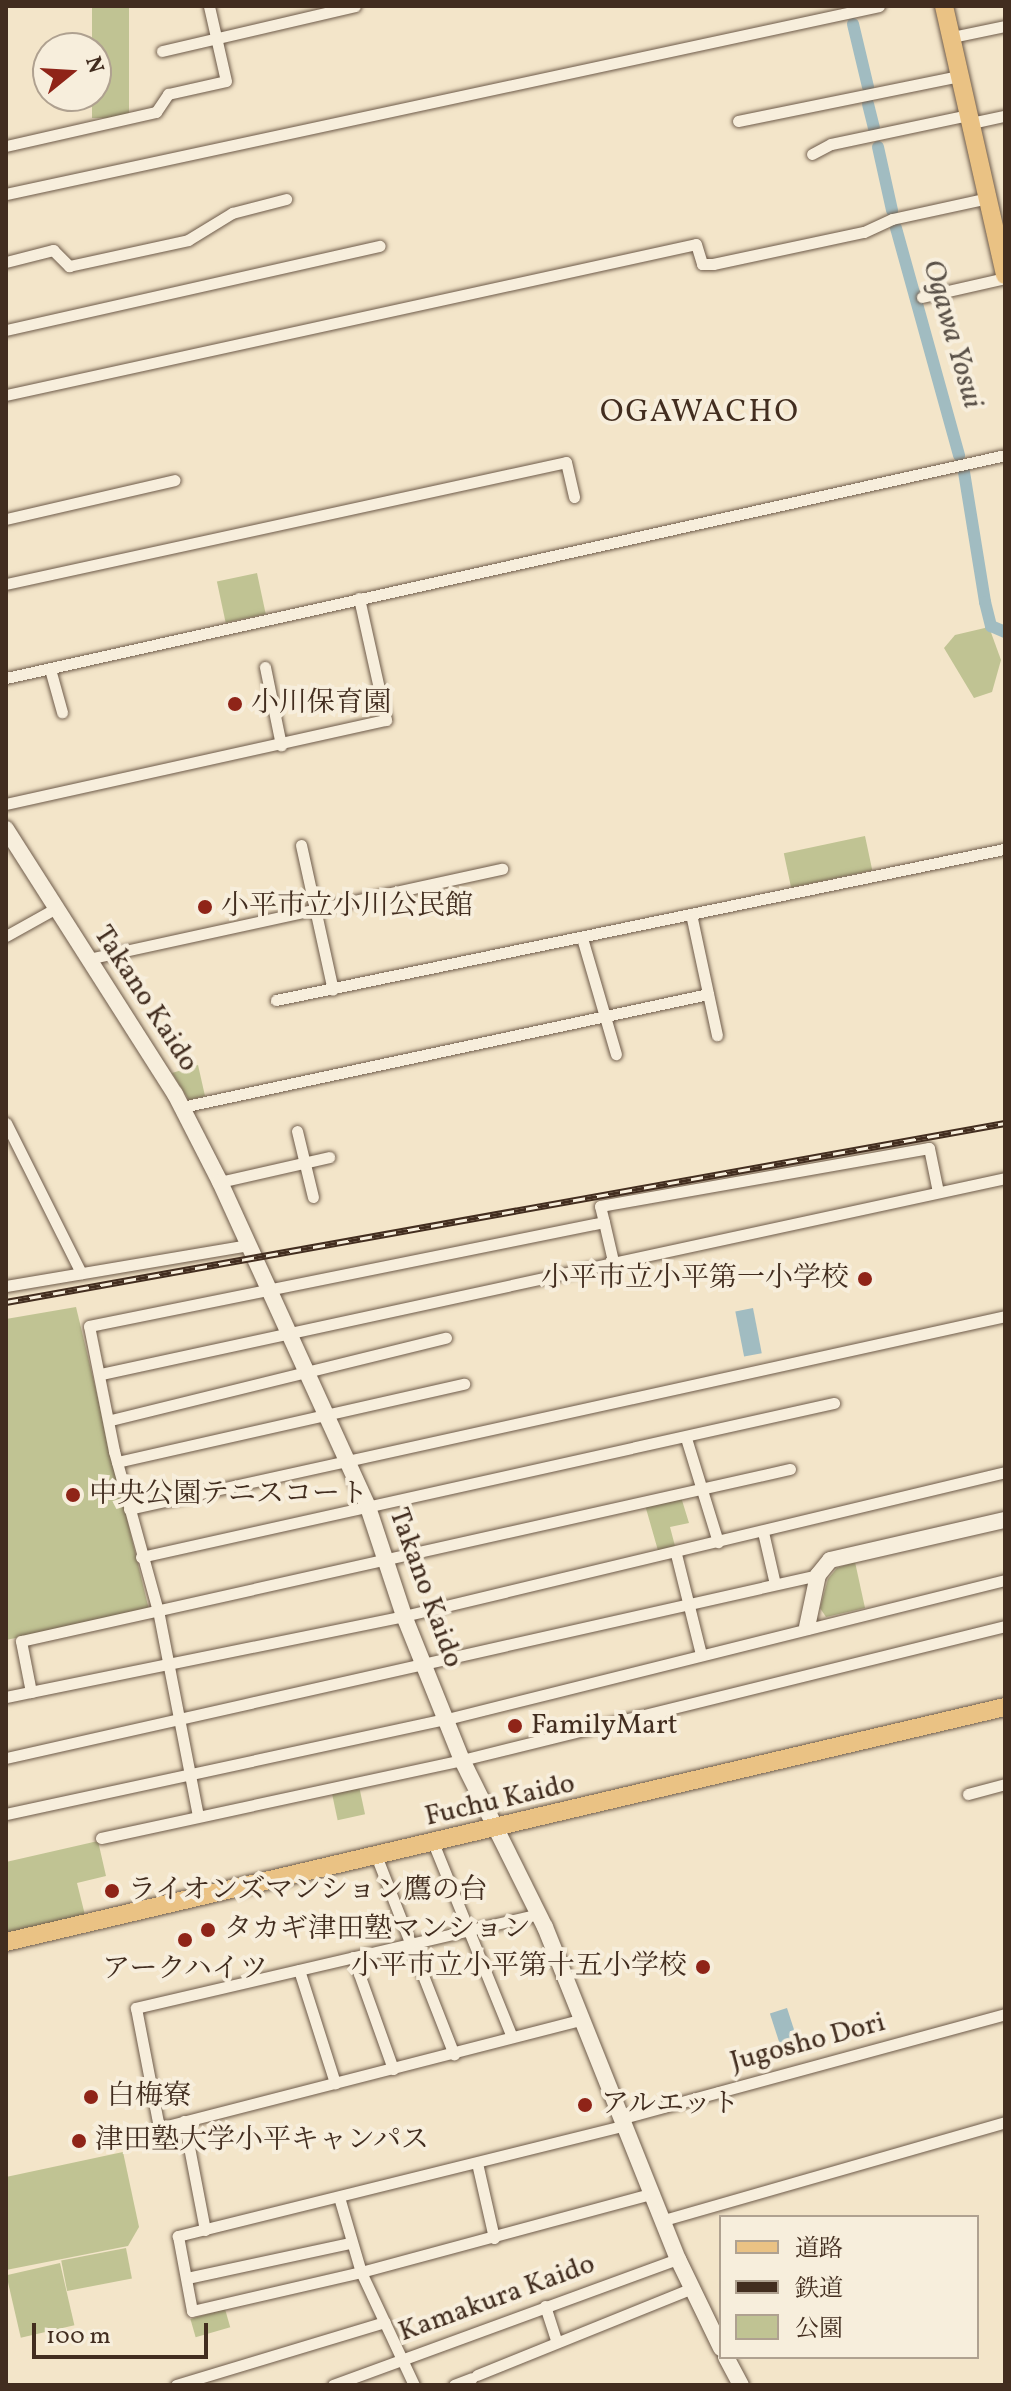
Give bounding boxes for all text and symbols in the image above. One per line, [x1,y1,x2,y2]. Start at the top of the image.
north arrow [32,32,112,112]
text: N [76,53,111,77]
water label: Ogawa Yosui [914,256,990,412]
district label: OGAWACHO [600,394,800,432]
place label: 小川保育園 [251,687,391,721]
marker: 小川保育園 [226,695,244,713]
place label: 小平市立小川公民館 [221,890,473,924]
marker: 小平市立小川公民館 [196,898,214,916]
street label: Takano Kaido [85,920,205,1078]
place label: 小平市立小平第一小学校 [541,1262,849,1296]
marker: 小平市立小平第一小学校 [856,1270,874,1288]
place label: 中央公園テニスコート [89,1478,369,1512]
marker: 中央公園テニスコート [64,1486,82,1504]
street label: Takano Kaido [381,1504,469,1672]
place label: FamilyMart [531,1709,678,1743]
marker: FamilyMart [506,1717,524,1735]
street label: Fuchu Kaido [422,1767,578,1835]
place label: ライオンズマンション鷹の台 [128,1874,492,1908]
marker: ライオンズマンション鷹の台 [103,1882,121,1900]
place label: タカギ津田塾マンション [224,1913,532,1947]
marker: タカギ津田塾マンション [199,1921,217,1939]
marker: アークハイツ [176,1931,194,1949]
place label: 小平市立小平第十五小学校 [351,1950,687,1984]
place label: アークハイツ [101,1953,269,1987]
marker: 小平市立小平第十五小学校 [694,1958,712,1976]
street label: Jugosho Dori [727,2006,889,2080]
place label: 白梅寮 [107,2080,191,2114]
marker: 白梅寮 [82,2088,100,2106]
place label: アルエット [601,2088,741,2122]
marker: アルエット [576,2096,594,2114]
place label: 津田塾大学小平キャンパス [95,2124,431,2158]
marker: 津田塾大学小平キャンパス [70,2132,88,2150]
legend [719,2215,979,2359]
text: 道路 [795,2233,843,2267]
street label: Kamakura Kaido [394,2248,600,2350]
text: 鉄道 [795,2273,843,2307]
scale bar [36,2307,212,2357]
text: 公園 [795,2313,843,2347]
text: 100 m [46,2320,111,2354]

